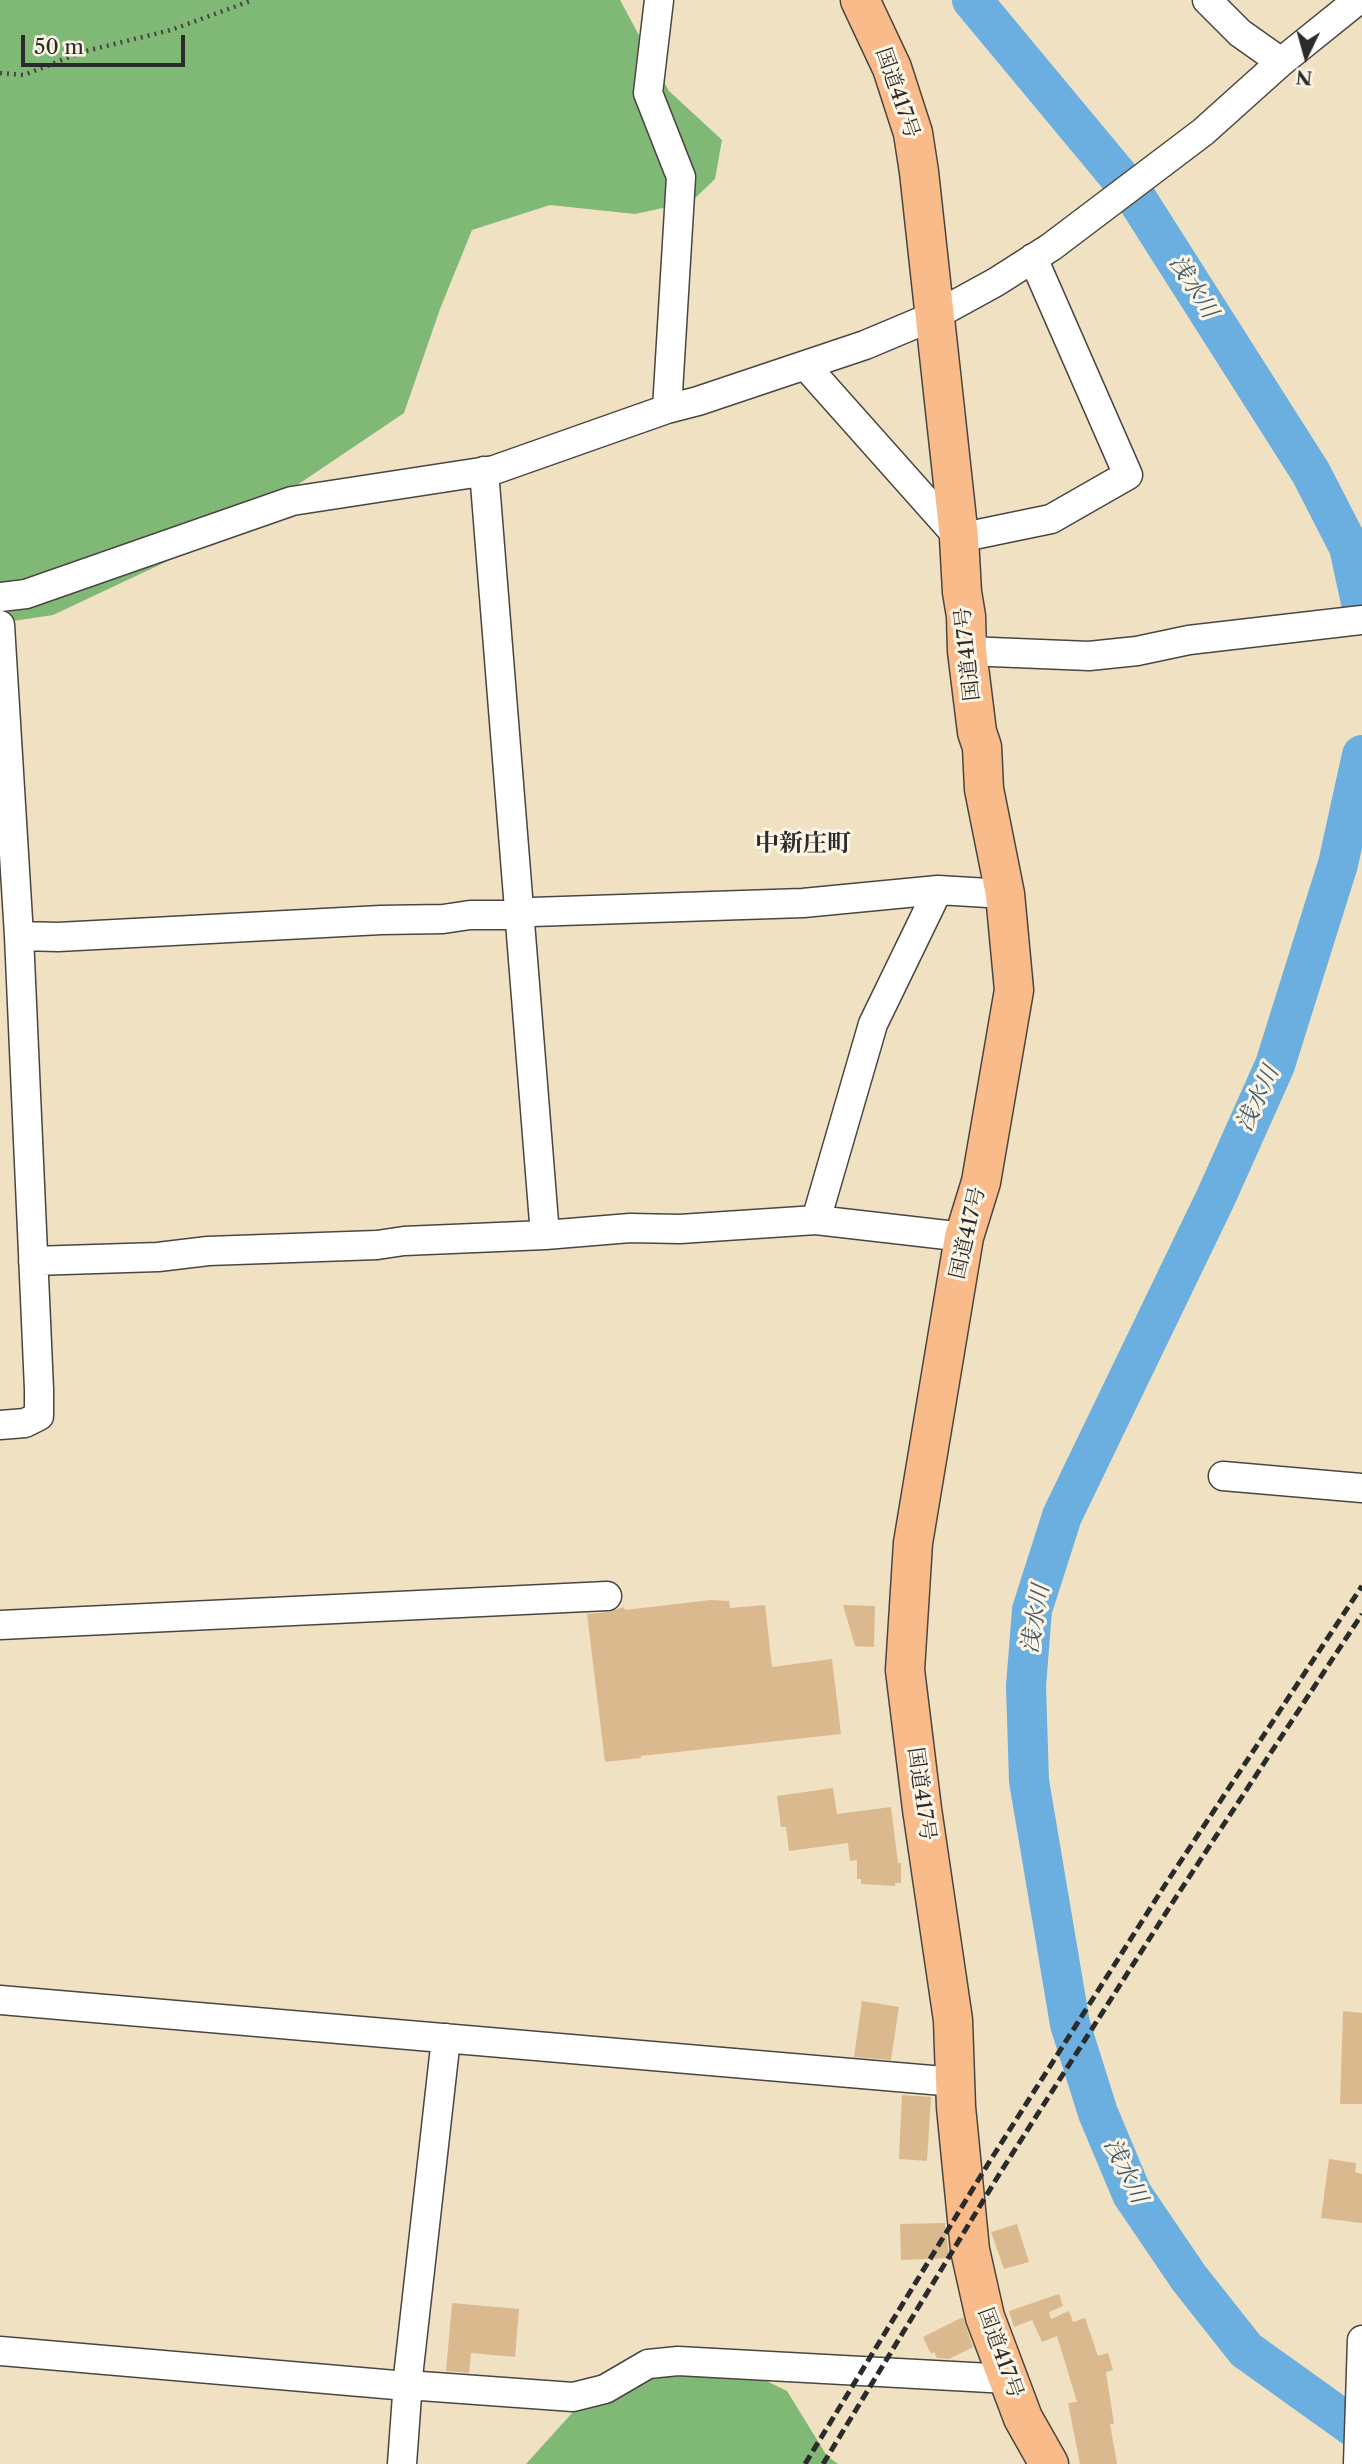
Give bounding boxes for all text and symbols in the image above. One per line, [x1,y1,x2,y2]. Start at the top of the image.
scale bar [24,21,189,65]
north arrow [1271,21,1341,91]
text: 50 m [34,34,84,59]
street label: 国道417号 [870,44,924,142]
text: N [1295,65,1313,90]
water label: 浅水川 [1163,250,1223,324]
street label: 国道417号 [951,606,985,702]
district label: 中新庄町 [755,830,851,858]
water label: 浅水川 [1231,1062,1285,1136]
street label: 国道417号 [945,1184,991,1282]
water label: 浅水川 [1016,1583,1056,1655]
street label: 国道417号 [902,1746,940,1842]
water label: 浅水川 [1097,2134,1153,2208]
street label: 国道417号 [972,2304,1028,2402]

